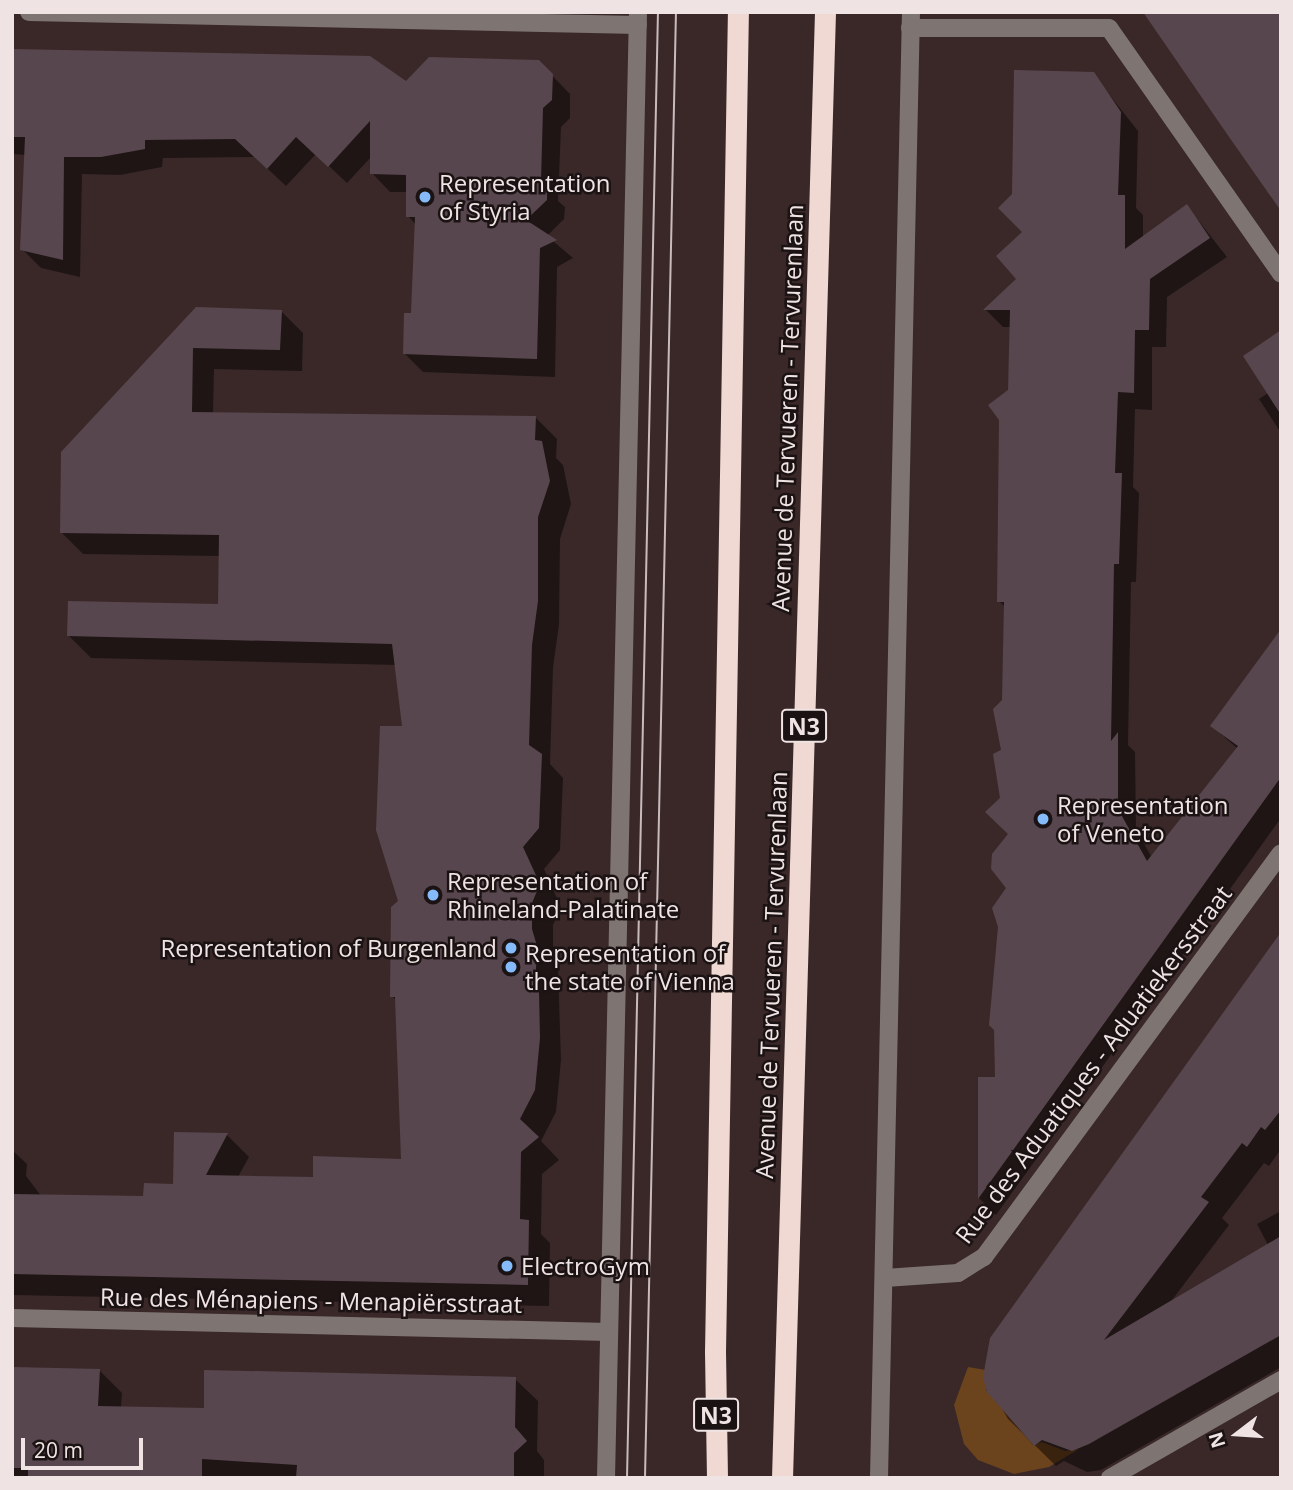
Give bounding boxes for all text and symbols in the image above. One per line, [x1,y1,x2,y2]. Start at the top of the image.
place label: Representation of Styria [439,169,611,225]
marker: Representation of Styria [417,189,433,205]
street label: Avenue de Tervueren - Tervurenlaan [765,204,809,612]
road number: N3 [780,706,828,746]
street label: Avenue de Tervueren - Tervurenlaan [749,771,793,1179]
place label: Representation of Veneto [1057,791,1229,847]
marker: Representation of Veneto [1035,811,1051,827]
place label: Representation of Rhineland-Palatinate [447,867,679,923]
street label: Rue des Aduatiques - Aduatiekersstraat [949,879,1237,1249]
marker: Representation of Rhineland-Palatinate [425,887,441,903]
place label: Representation of Burgenland [160,934,497,962]
place label: Representation of the state of Vienna [525,939,735,995]
marker: Representation of Burgenland [503,940,519,956]
marker: Representation of the state of Vienna [503,959,519,975]
place label: ElectroGym [521,1252,650,1280]
marker: ElectroGym [499,1258,515,1274]
street label: Rue des Ménapiens - Menapiërsstraat [100,1282,522,1318]
road number: N3 [692,1396,740,1434]
north arrow [1202,1399,1272,1469]
scale bar [24,1424,147,1468]
text: N [1202,1429,1232,1451]
text: 20 m [34,1436,83,1464]

